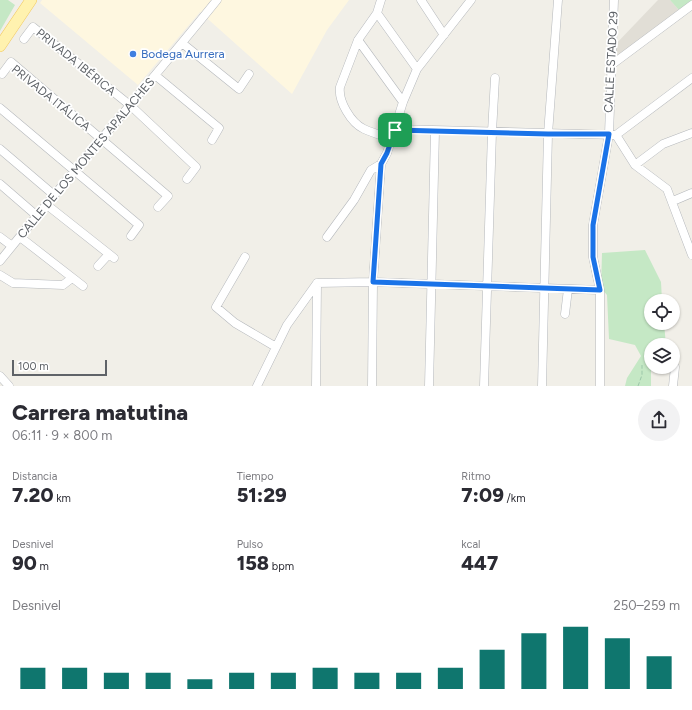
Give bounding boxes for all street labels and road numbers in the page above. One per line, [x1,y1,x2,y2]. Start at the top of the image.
street label: CALLE ESTADO 29 [601,11,621,113]
street label: PRIVADA IBÉRICA [33,26,119,98]
street label: PRIVADA ITÁLICA [9,62,93,134]
street label: CALLE DE LOS MONTES APALACHES [15,75,157,241]

